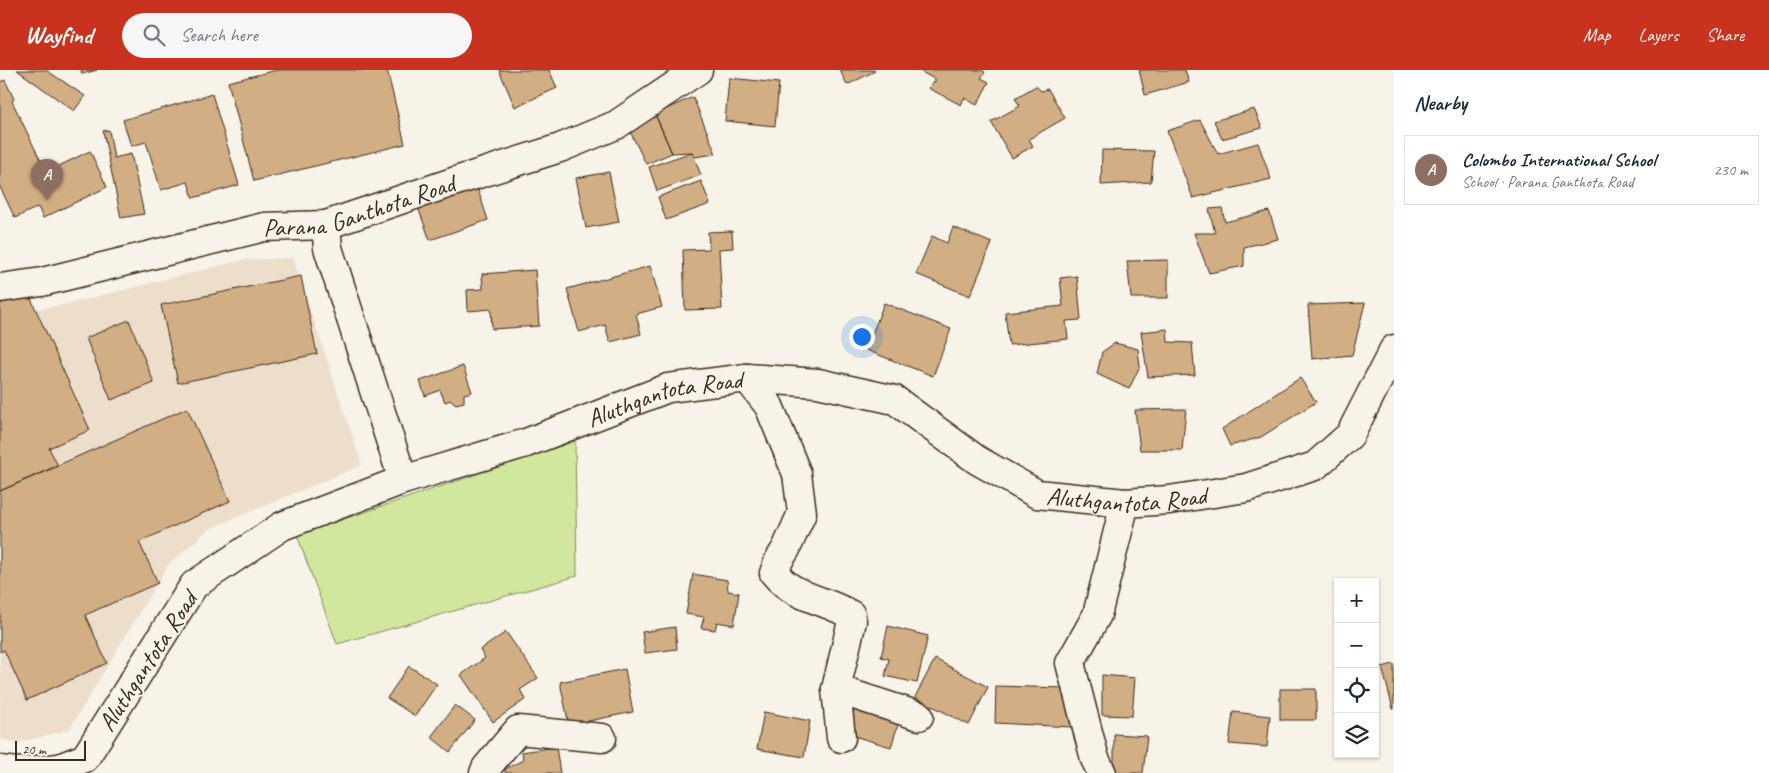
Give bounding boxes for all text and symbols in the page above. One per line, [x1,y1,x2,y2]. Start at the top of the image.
search box [122,13,472,58]
text: Wayfind [25,20,92,50]
icon: search [140,21,168,49]
text: Search here [180,23,258,47]
text: Map [1583,24,1611,46]
text: Layers [1639,24,1678,46]
text: Share [1706,24,1744,46]
text: Nearby [1414,90,1467,116]
text: Colombo International School [1462,148,1656,172]
pin: A [31,159,63,200]
text: A [1427,160,1435,180]
text: 230 m [1714,160,1748,180]
street label: Parana Ganthota Road [263,166,463,244]
text: School · Parana Ganthota Road [1462,172,1633,192]
your location [849,324,875,350]
street label: Aluthgantota Road [582,363,748,435]
street label: Aluthgantota Road [1045,479,1213,520]
map controls [1334,578,1379,758]
button: + [1334,578,1379,623]
street label: Aluthgantota Road [91,582,207,737]
button: − [1334,623,1379,668]
button: locate [1334,668,1379,713]
button: layers [1334,713,1379,758]
scale bar [15,738,86,761]
text: 20 m [22,741,46,758]

